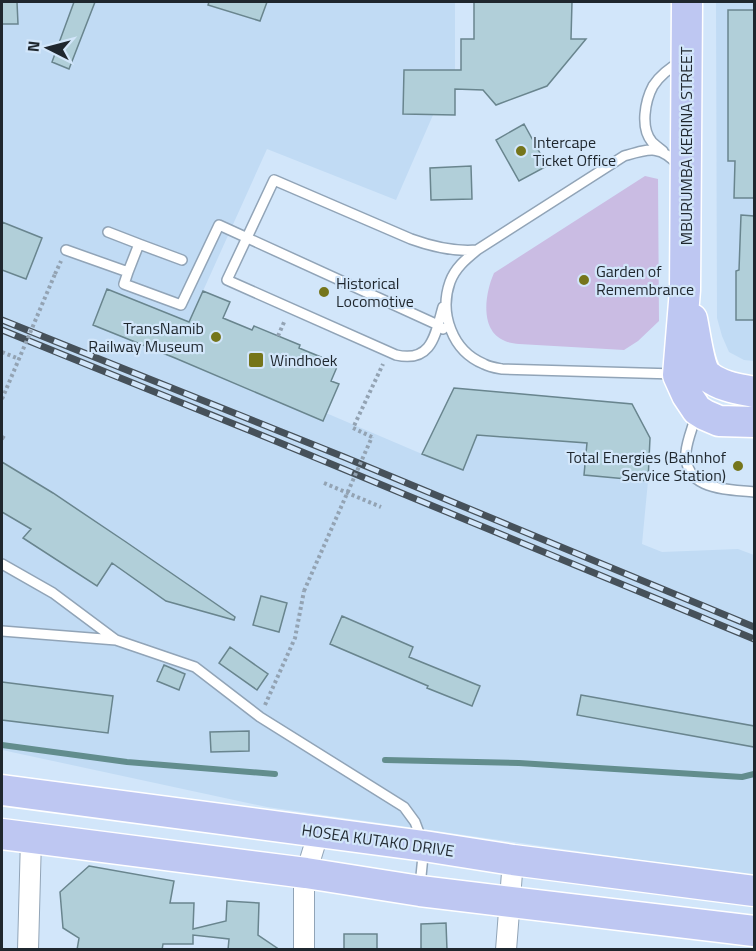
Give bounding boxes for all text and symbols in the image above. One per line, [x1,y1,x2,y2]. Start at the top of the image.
north arrow [18,18,78,78]
text: N [21,40,46,53]
street label: MBURUMBA KERINA STREET [674,46,698,245]
place label: Intercape Ticket Office [533,130,616,172]
marker: Intercape Ticket Office [514,144,528,158]
place label: Garden of Remembrance [596,259,694,301]
place label: Historical Locomotive [336,271,414,313]
marker: Garden of Remembrance [577,273,591,287]
marker: Historical Locomotive [317,285,331,299]
place label: TransNamib Railway Museum [88,316,204,358]
marker: TransNamib Railway Museum [209,330,223,344]
place label: Windhoek [270,348,338,372]
marker: Windhoek [247,351,265,369]
place label: Total Energies (Bahnhof Service Station) [566,445,727,487]
marker: Total Energies (Bahnhof Service Station) [731,459,745,473]
street label: HOSEA KUTAKO DRIVE [300,817,456,863]

